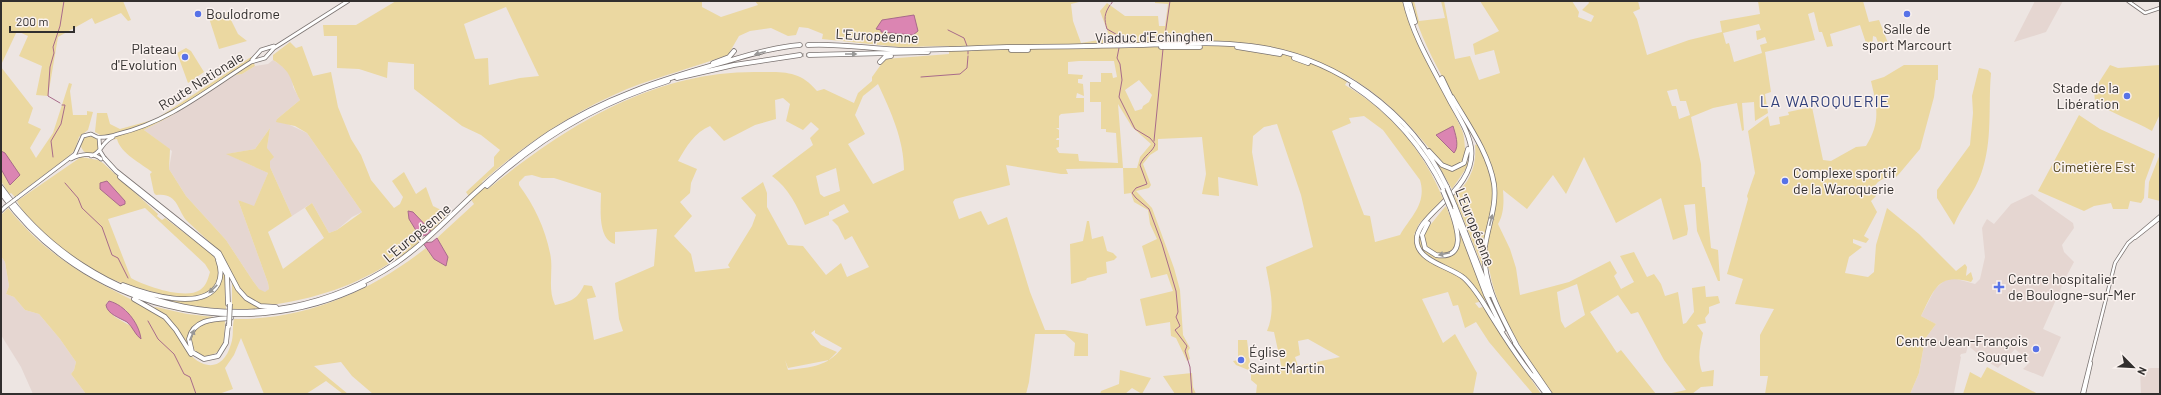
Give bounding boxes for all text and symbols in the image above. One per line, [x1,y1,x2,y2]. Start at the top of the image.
place label: Boulodrome [206,5,280,22]
scale bar [10,8,74,34]
marker: Boulodrome [193,9,203,19]
marker: Salle de sport Marcourt [1902,9,1912,19]
text: 200 m [16,14,48,28]
place label: Salle de sport Marcourt [1862,20,1952,53]
street label: L'Européenne [835,25,919,46]
street label: Viaduc d'Echinghen [1095,27,1213,46]
place label: Plateau d'Evolution [110,40,177,73]
street label: Route Nationale [155,48,246,114]
one-way arrow [754,50,766,56]
one-way arrow [845,51,858,57]
marker: Plateau d'Evolution [180,52,190,62]
place label: Stade de la Libération [2052,79,2119,112]
district label: LA WAROQUERIE [1760,91,1890,110]
marker: Stade de la Libération [2122,91,2132,101]
park label: Cimetière Est [2053,158,2135,175]
place label: Complexe sportif de la Waroquerie [1793,164,1897,197]
marker: Complexe sportif de la Waroquerie [1780,176,1790,186]
street label: L'Européenne [1452,185,1499,268]
street label: L'Européenne [379,199,454,266]
one-way arrow [1489,214,1495,227]
one-way arrow [1437,251,1450,257]
place label: Centre hospitalier de Boulogne-sur-Mer [2008,270,2136,303]
marker: Centre hospitalier de Boulogne-sur-Mer [1993,281,2005,293]
one-way arrow [208,284,218,294]
one-way arrow [189,328,195,340]
place label: Centre Jean-François Souquet [1896,332,2028,365]
place label: Église Saint-Martin [1249,343,1325,376]
marker: Centre Jean-François Souquet [2031,344,2041,354]
north arrow [2113,347,2153,387]
marker: Église Saint-Martin [1236,355,1246,365]
text: N [2135,365,2150,377]

